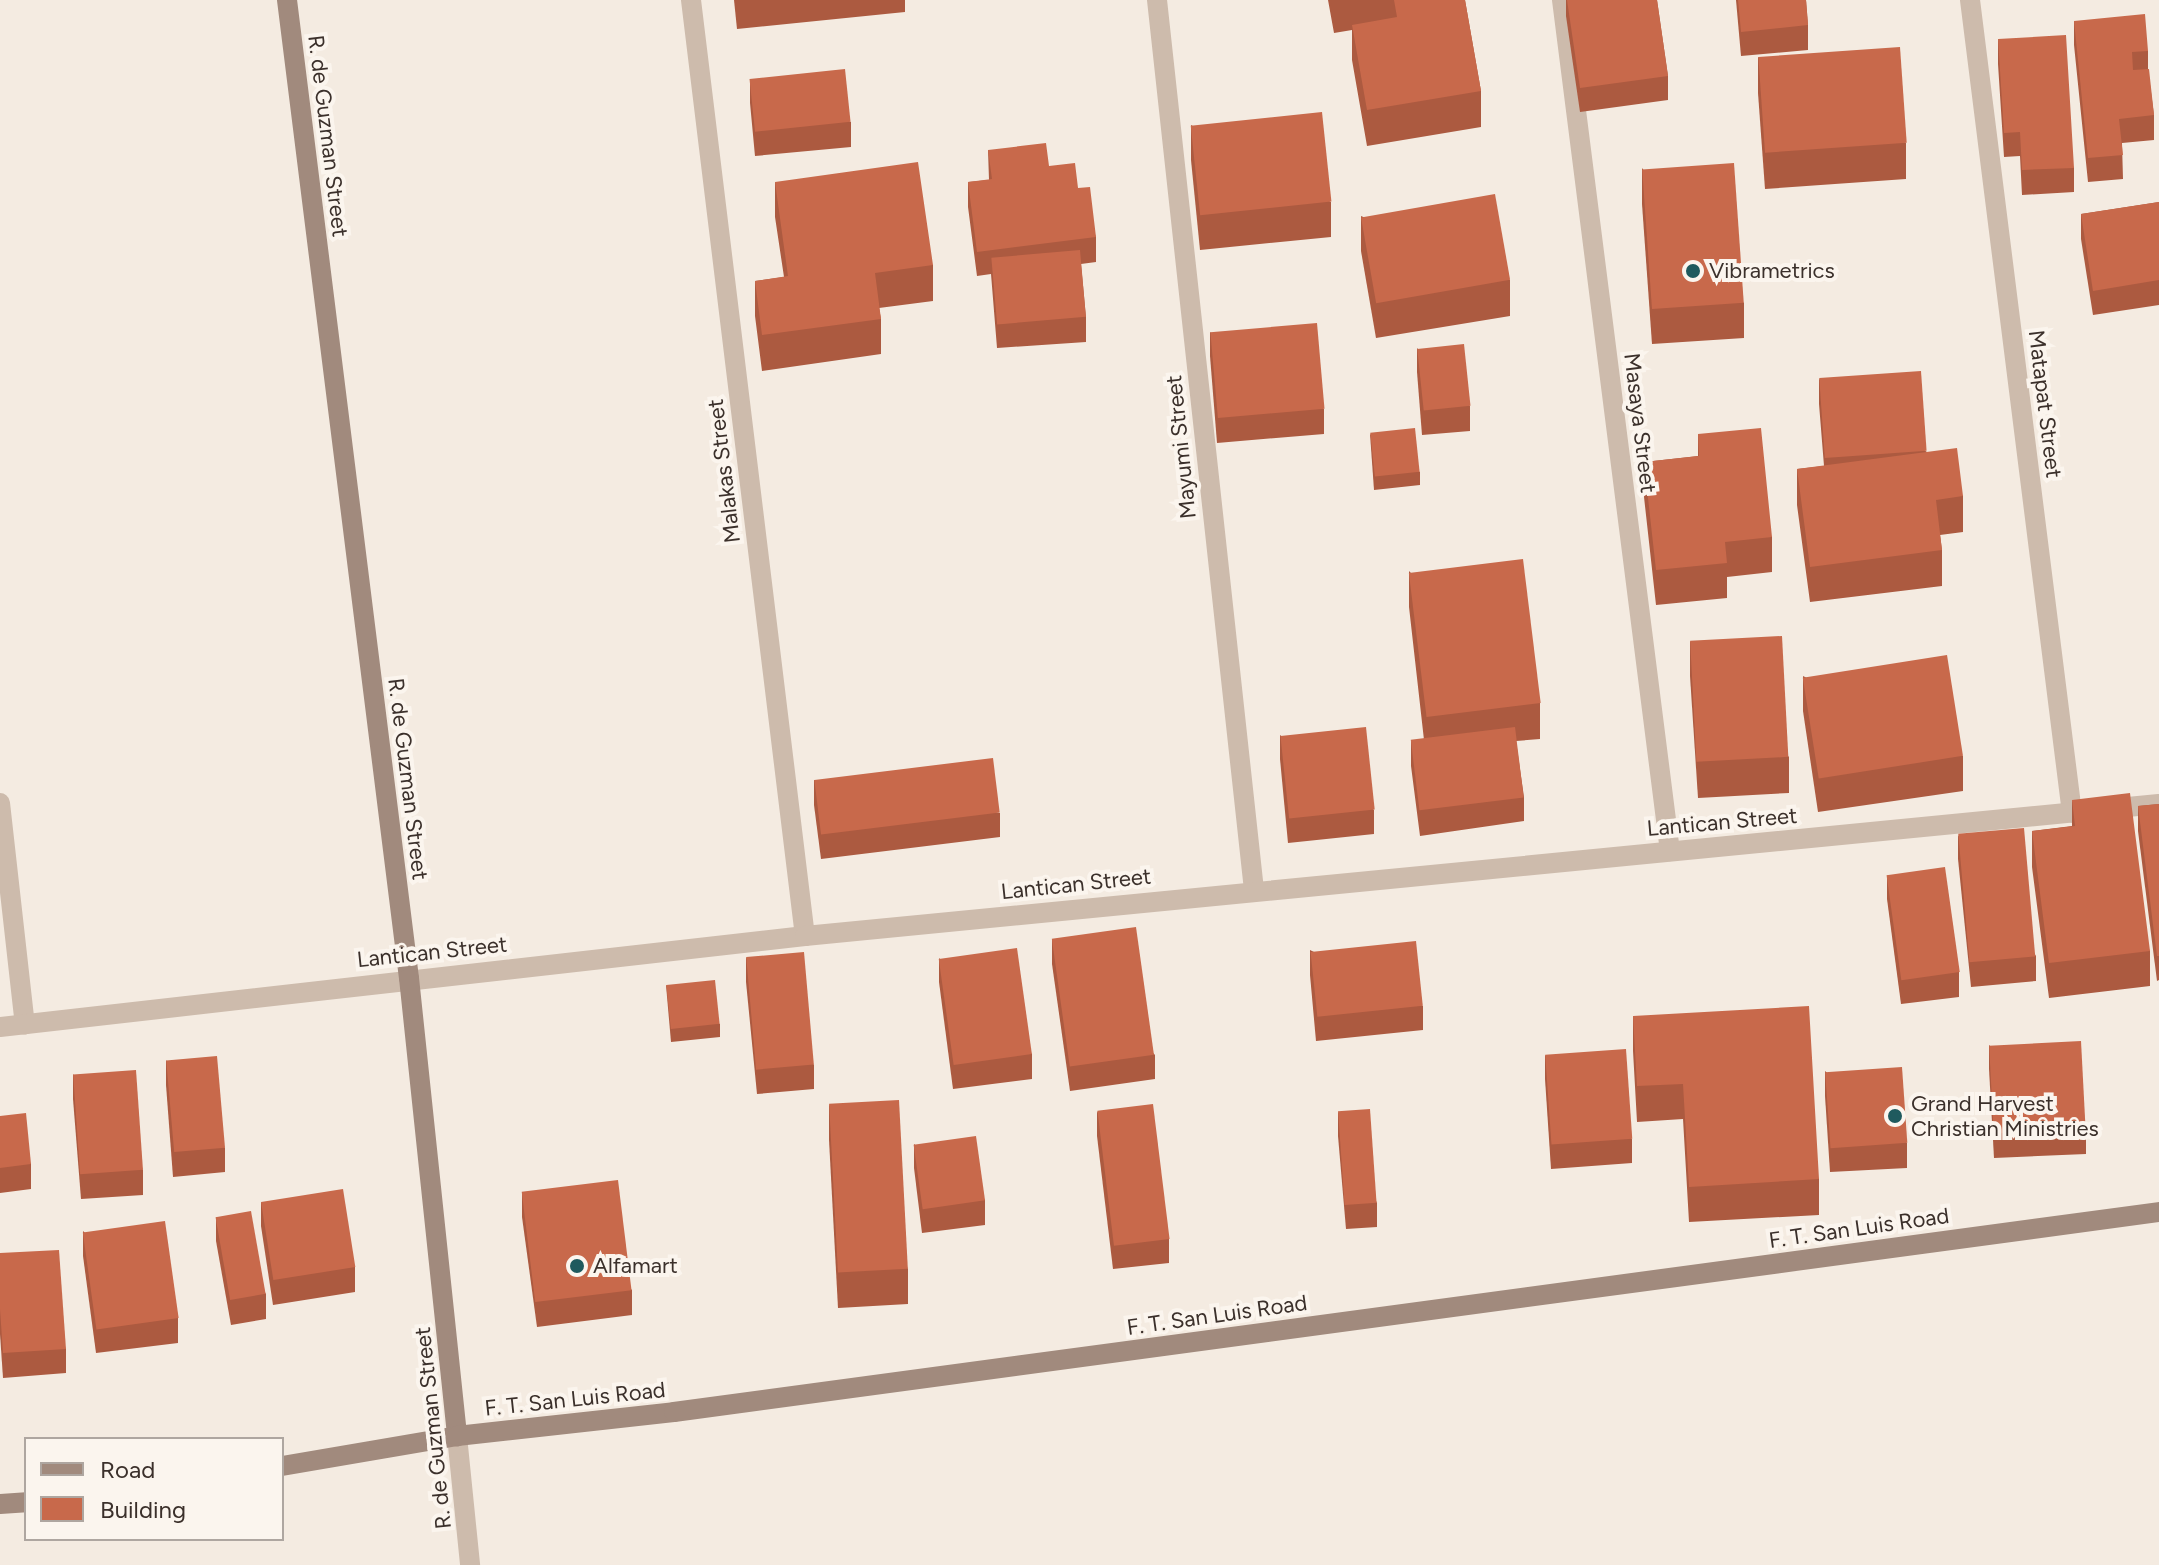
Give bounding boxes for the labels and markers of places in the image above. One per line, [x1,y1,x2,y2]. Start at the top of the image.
place label: Vibrametrics [1709,258,1835,284]
marker: Vibrametrics [1684,262,1702,280]
place label: Grand Harvest Christian Ministries [1911,1090,2099,1142]
marker: Grand Harvest Christian Ministries [1886,1107,1904,1125]
place label: Alfamart [593,1253,678,1279]
marker: Alfamart [568,1257,586,1275]

